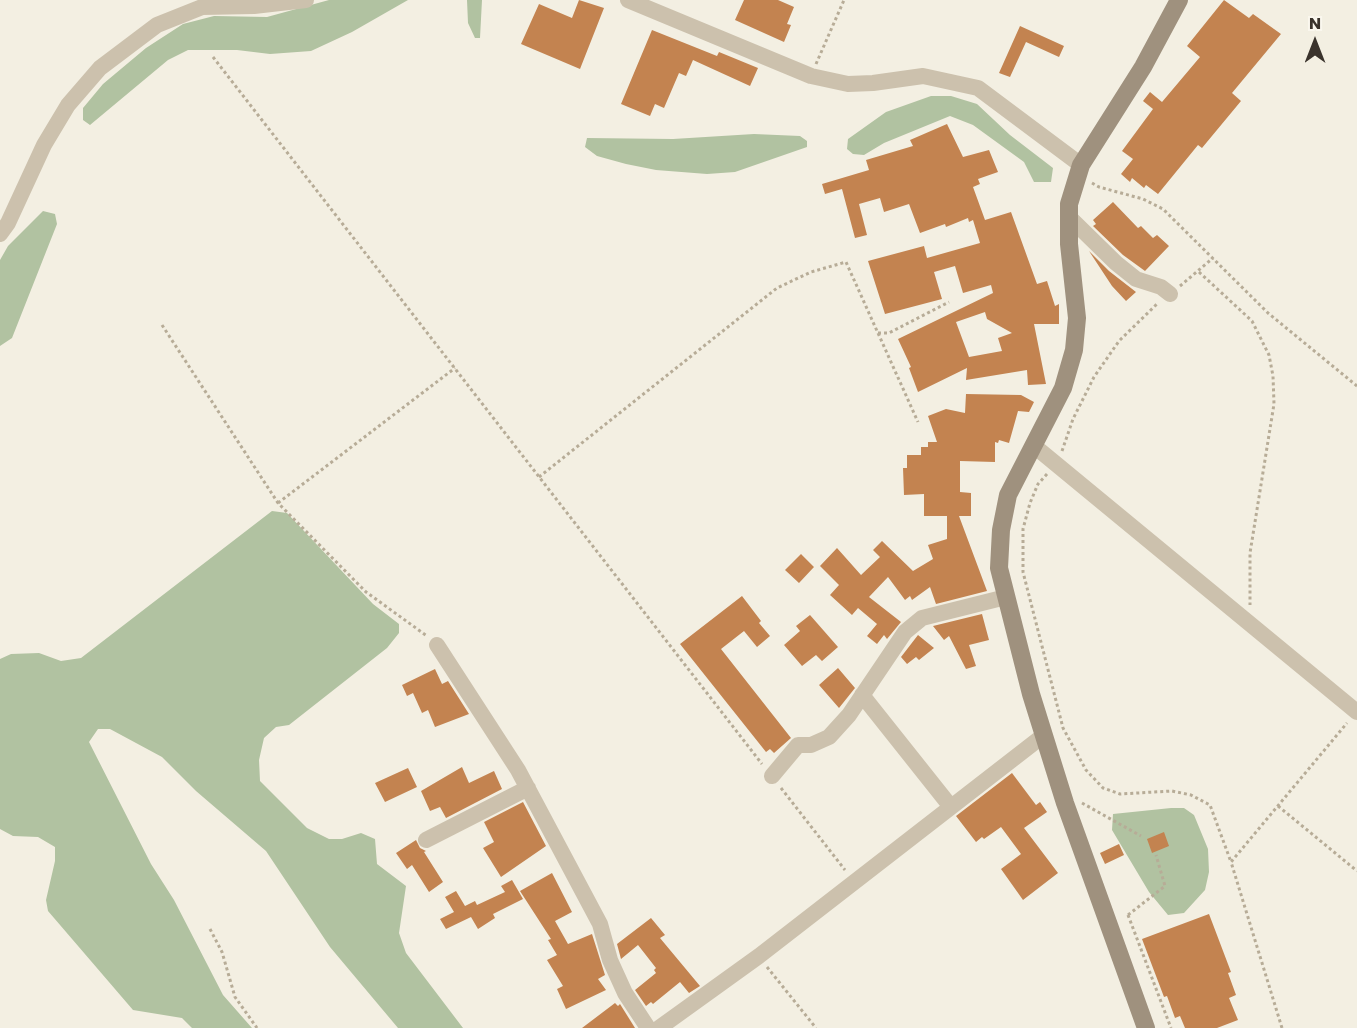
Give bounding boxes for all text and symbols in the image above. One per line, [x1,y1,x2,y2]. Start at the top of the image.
north arrow [1285,12,1345,72]
text: N [1309,12,1321,35]

